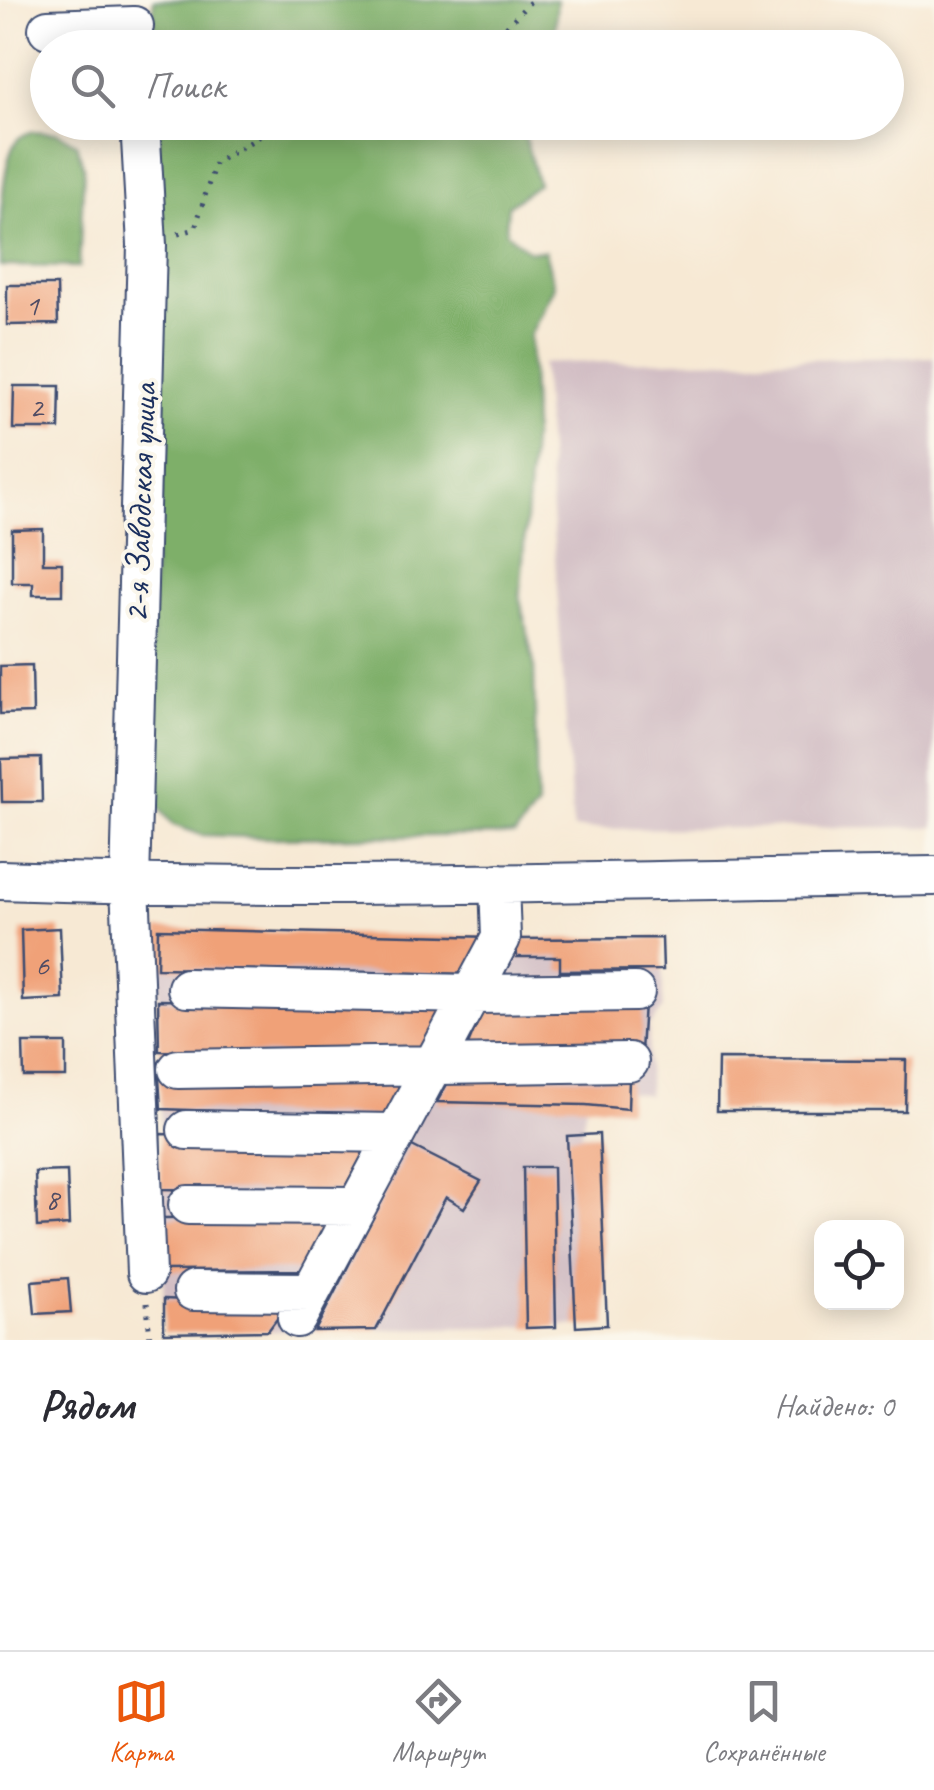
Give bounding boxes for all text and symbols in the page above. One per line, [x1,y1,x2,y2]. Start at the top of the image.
search box [30,30,904,140]
icon: search [65,58,120,113]
text: Поиск [145,62,225,109]
house number: 1 [25,286,40,324]
street label: 2-я Заводская улица [113,381,167,623]
house number: 2 [29,388,45,426]
house number: 6 [35,946,50,984]
house number: 8 [45,1180,61,1218]
map controls [814,1220,904,1310]
button: locate [814,1220,904,1310]
text: Рядом [40,1379,134,1432]
text: Найдено: 0 [775,1385,894,1426]
tab: Карта [109,1674,173,1769]
tab: Маршрут [392,1674,484,1769]
tab: Сохранённые [703,1674,825,1769]

